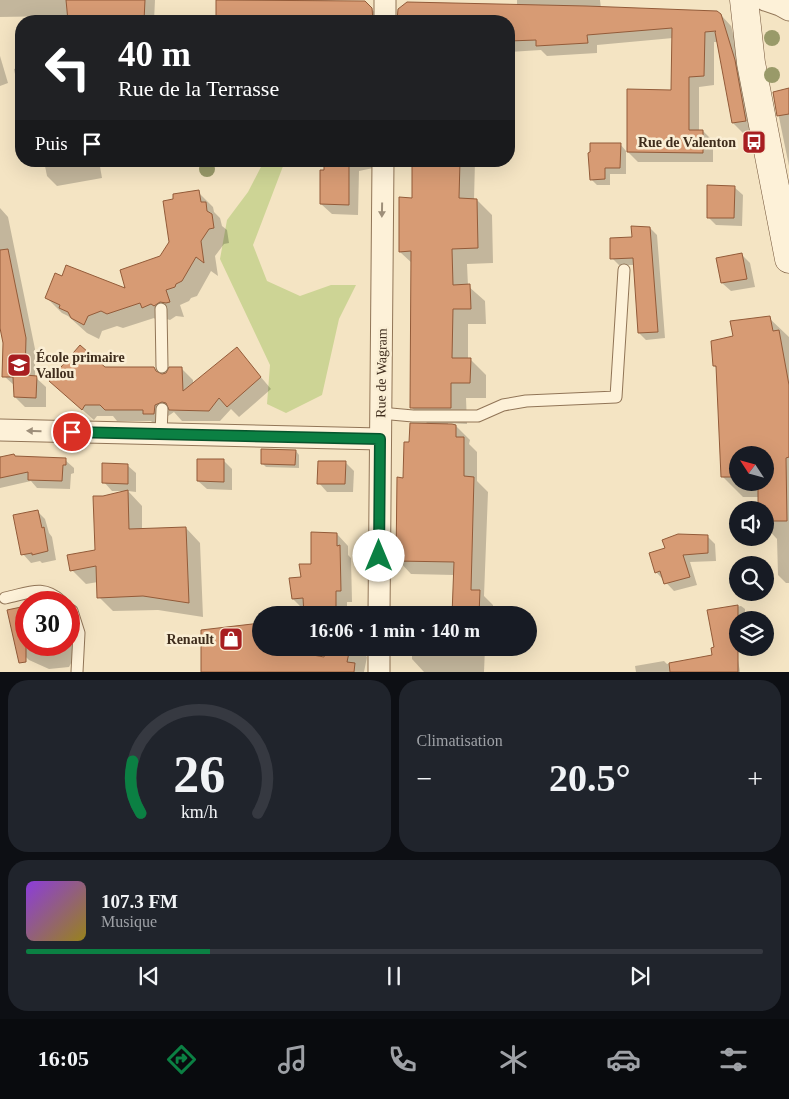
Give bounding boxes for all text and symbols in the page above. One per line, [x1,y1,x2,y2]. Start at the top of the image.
icon: left [35,35,100,100]
text: 40 m [118,35,191,74]
text: Rue de la Terrasse [118,76,279,101]
bus stop icon: Rue de Valenton [741,129,767,155]
icon: arrive [78,130,106,158]
text: Puis [35,133,68,154]
place label: Rue de Valenton [638,135,736,150]
one-way arrow [378,202,386,218]
street label: Rue de Wagram [373,328,390,418]
place label: École primaire Vallou [36,349,125,381]
school or university icon: École primaire Vallou [6,352,32,378]
pin [51,411,93,453]
icon: arrive [58,418,86,446]
one-way arrow [25,426,41,434]
north arrow [729,446,774,491]
map controls [729,446,774,656]
button: sound [729,501,774,546]
position arrow [352,529,404,581]
button: search [729,556,774,601]
speed limit sign: 30 [15,591,80,656]
button: layers [729,611,774,656]
text: 16:06 · 1 min · 140 m [309,620,480,641]
shop icon: Renault [218,626,244,652]
place label: Renault [167,632,214,647]
text: Climatisation [417,732,503,749]
text: 26 [173,746,225,803]
text: 20.5° [549,757,631,799]
text: − [417,763,432,794]
text: + [747,763,763,794]
text: km/h [181,802,218,822]
text: 107.3 FM [101,891,178,912]
text: Musique [101,913,157,930]
icon: previous [135,962,163,990]
icon: pause [380,962,408,990]
icon: next [626,962,654,990]
icon: directions [164,1042,199,1077]
icon: music [275,1042,310,1077]
icon: phone [385,1042,420,1077]
icon: climate [496,1042,531,1077]
icon: car [606,1042,641,1077]
icon: filters [716,1042,751,1077]
text: 16:05 [38,1046,89,1071]

